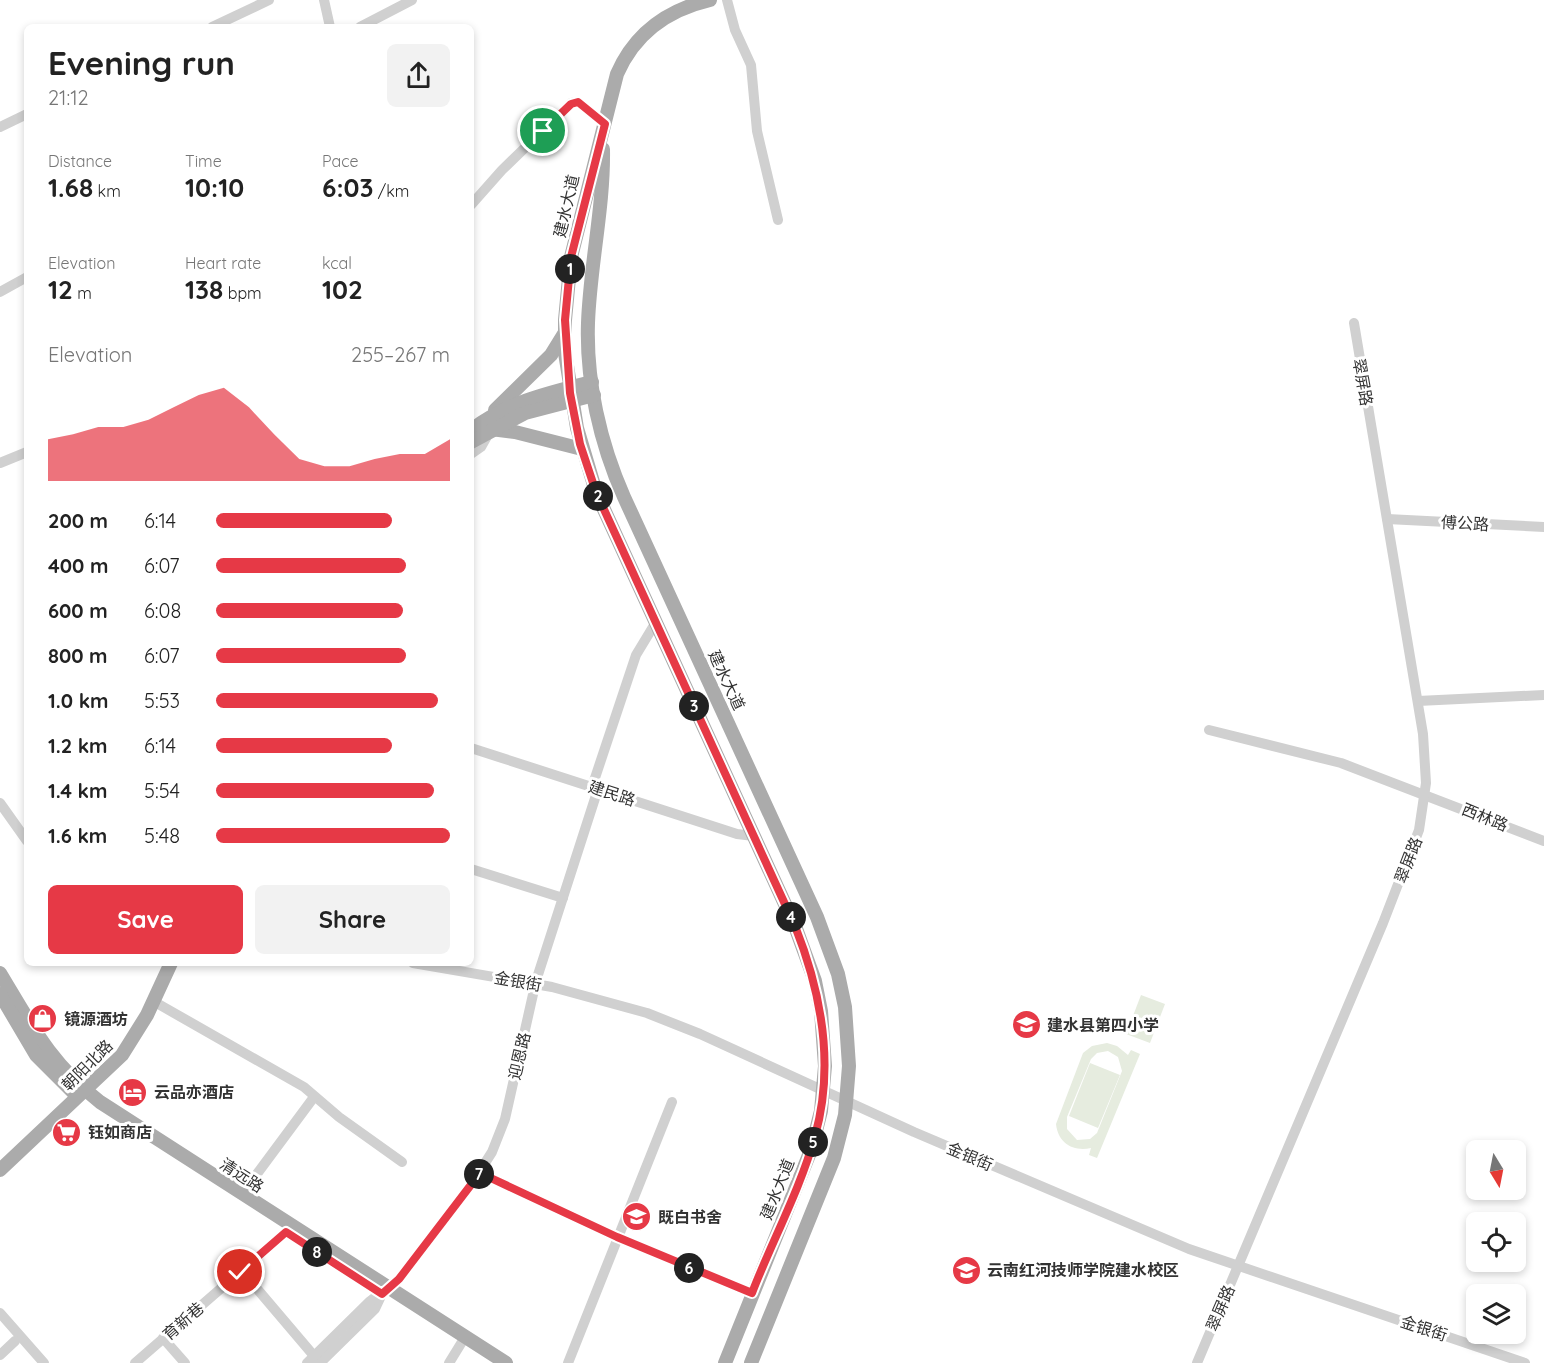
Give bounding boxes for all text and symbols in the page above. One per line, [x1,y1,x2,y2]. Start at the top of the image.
text: Evening run [48,42,235,83]
button: share [387,44,450,107]
text: 21:12 [48,85,89,110]
pin [517,105,568,156]
icon: arrive [526,114,559,147]
text: Distance [48,151,112,171]
text: Time [185,151,222,171]
text: Pace [322,151,358,171]
text: 1.68 [48,171,93,204]
text: 10:10 [185,171,244,204]
text: 6:03 [322,171,373,204]
street label: 建水大道 [549,173,583,239]
text: km [93,181,121,201]
text: /km [373,181,409,201]
text: Elevation [48,253,115,273]
text: Heart rate [185,253,261,273]
text: kcal [322,253,352,273]
pin: 1 [555,254,585,284]
text: 1 [567,259,573,279]
text: 12 [48,273,73,306]
text: 138 [185,273,223,306]
text: 102 [322,273,363,306]
text: m [73,283,92,303]
text: bpm [223,283,262,303]
text: Elevation [48,342,132,367]
text: 255–267 m [351,342,450,367]
street label: 翠屏路 [1349,357,1377,407]
pin: 2 [583,481,613,511]
text: 2 [593,486,603,506]
text: 200 m [48,508,108,533]
text: 6:14 [144,508,176,533]
street label: 傅公路 [1441,512,1489,534]
text: 400 m [48,553,108,578]
text: 6:07 [144,553,180,578]
text: 600 m [48,598,108,623]
text: 6:08 [144,598,181,623]
text: 800 m [48,643,108,668]
text: 6:07 [144,643,180,668]
street label: 建水大道 [704,647,750,713]
text: 1.0 km [48,688,108,713]
text: 5:53 [144,688,180,713]
pin: 3 [679,691,709,721]
text: 3 [690,696,698,716]
text: 1.2 km [48,733,108,758]
text: 6:14 [144,733,176,758]
street label: 建民路 [586,776,638,810]
text: 1.4 km [48,778,107,803]
text: 5:54 [144,778,180,803]
street label: 西林路 [1459,799,1511,835]
text: 1.6 km [48,823,107,848]
text: 5:48 [144,823,180,848]
street label: 翠屏路 [1390,834,1426,886]
button: Save [48,885,243,954]
button: Share [255,885,450,954]
pin: 4 [776,902,806,932]
text: 4 [786,907,796,927]
street label: 金银街 [493,967,543,995]
shop icon: 镜源酒坊 [27,1003,59,1035]
place label: 镜源酒坊 [64,1009,128,1029]
school or university icon: 建水县第四小学 [1010,1009,1042,1041]
place label: 建水县第四小学 [1047,1015,1159,1035]
street label: 迎恩路 [504,1030,534,1082]
street label: 朝阳北路 [57,1035,117,1095]
hotel icon: 云品亦酒店 [117,1076,149,1108]
place label: 云品亦酒店 [154,1082,234,1102]
supermarket icon: 钰如商店 [51,1116,83,1148]
place label: 钰如商店 [88,1122,152,1142]
pin: 5 [798,1127,828,1157]
text: 5 [808,1132,818,1152]
street label: 金银街 [944,1137,996,1175]
north arrow [1466,1140,1526,1200]
map controls [1466,1140,1526,1344]
street label: 清远路 [216,1154,268,1196]
street label: 建水大道 [756,1156,798,1222]
pin: 7 [464,1159,494,1189]
text: 7 [475,1164,483,1184]
school or university icon: 既白书舍 [621,1201,653,1233]
place label: 既白书舍 [658,1207,722,1227]
button: locate [1466,1212,1526,1272]
pin: 8 [302,1237,332,1267]
text: 8 [313,1242,321,1262]
pin [214,1246,265,1297]
pin: 6 [674,1253,704,1283]
school or university icon: 云南红河技师学院建水校区 [950,1254,982,1286]
icon: check [223,1255,256,1288]
text: 6 [685,1258,693,1278]
place label: 云南红河技师学院建水校区 [987,1260,1179,1280]
street label: 翠屏路 [1201,1282,1239,1334]
button: layers [1466,1284,1526,1344]
street label: 育新巷 [158,1298,208,1344]
street label: 金银街 [1398,1311,1450,1345]

